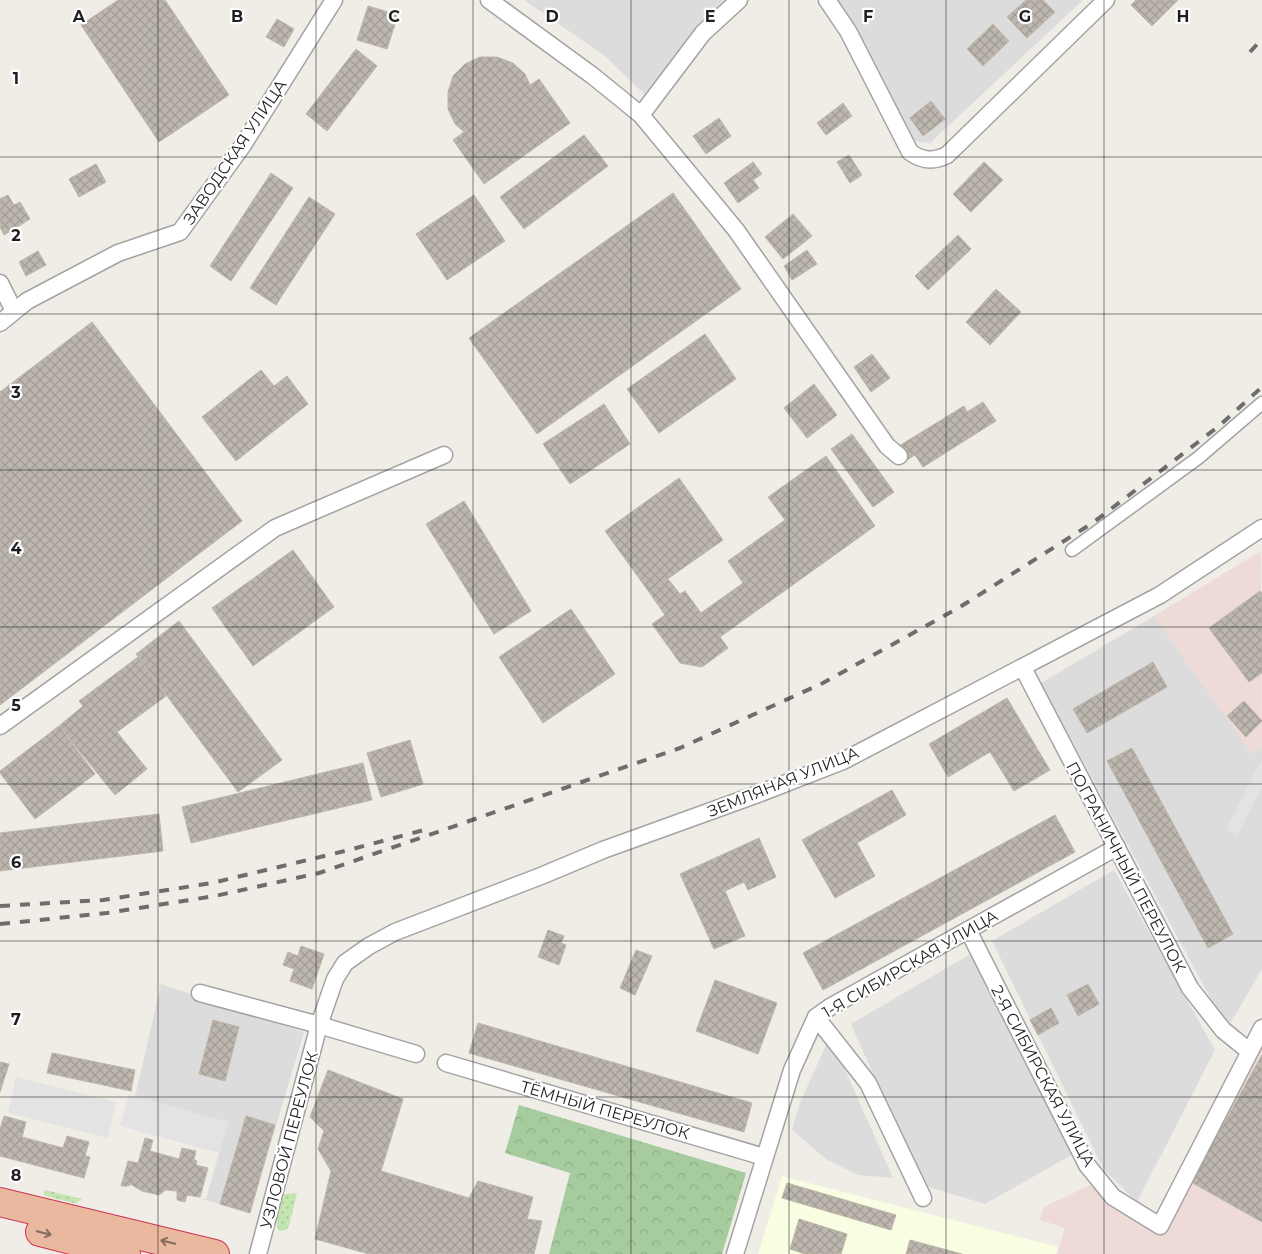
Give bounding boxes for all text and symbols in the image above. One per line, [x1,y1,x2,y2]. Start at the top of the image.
text: A [72,7,86,26]
text: B [231,7,243,26]
text: C [388,7,400,26]
text: D [545,7,559,26]
text: E [705,7,715,26]
text: F [863,7,873,26]
text: G [1019,7,1031,26]
text: H [1177,7,1189,26]
text: 1 [13,69,19,88]
street label: ЗАВОДСКАЯ УЛИЦА [179,76,291,228]
text: 2 [11,226,21,245]
text: 3 [10,383,21,402]
text: 4 [10,539,22,558]
text: 5 [11,696,21,715]
street label: ЗЕМЛЯНАЯ УЛИЦА [705,743,862,821]
street label: ПОГРАНИЧНЫЙ ПЕРЕУЛОК [1062,758,1190,976]
text: 6 [11,853,21,872]
street label: 1-Я СИБИРСКАЯ УЛИЦА [819,906,1001,1022]
street label: 2-Я СИБИРСКАЯ УЛИЦА [987,982,1099,1170]
text: 7 [11,1010,21,1029]
street label: УЗЛОВОЙ ПЕРЕУЛОК [256,1049,322,1231]
street label: ТЁМНЫЙ ПЕРЕУЛОК [518,1076,692,1143]
text: 8 [11,1166,21,1185]
one-way arrow [36,1229,52,1238]
one-way arrow [160,1237,176,1246]

